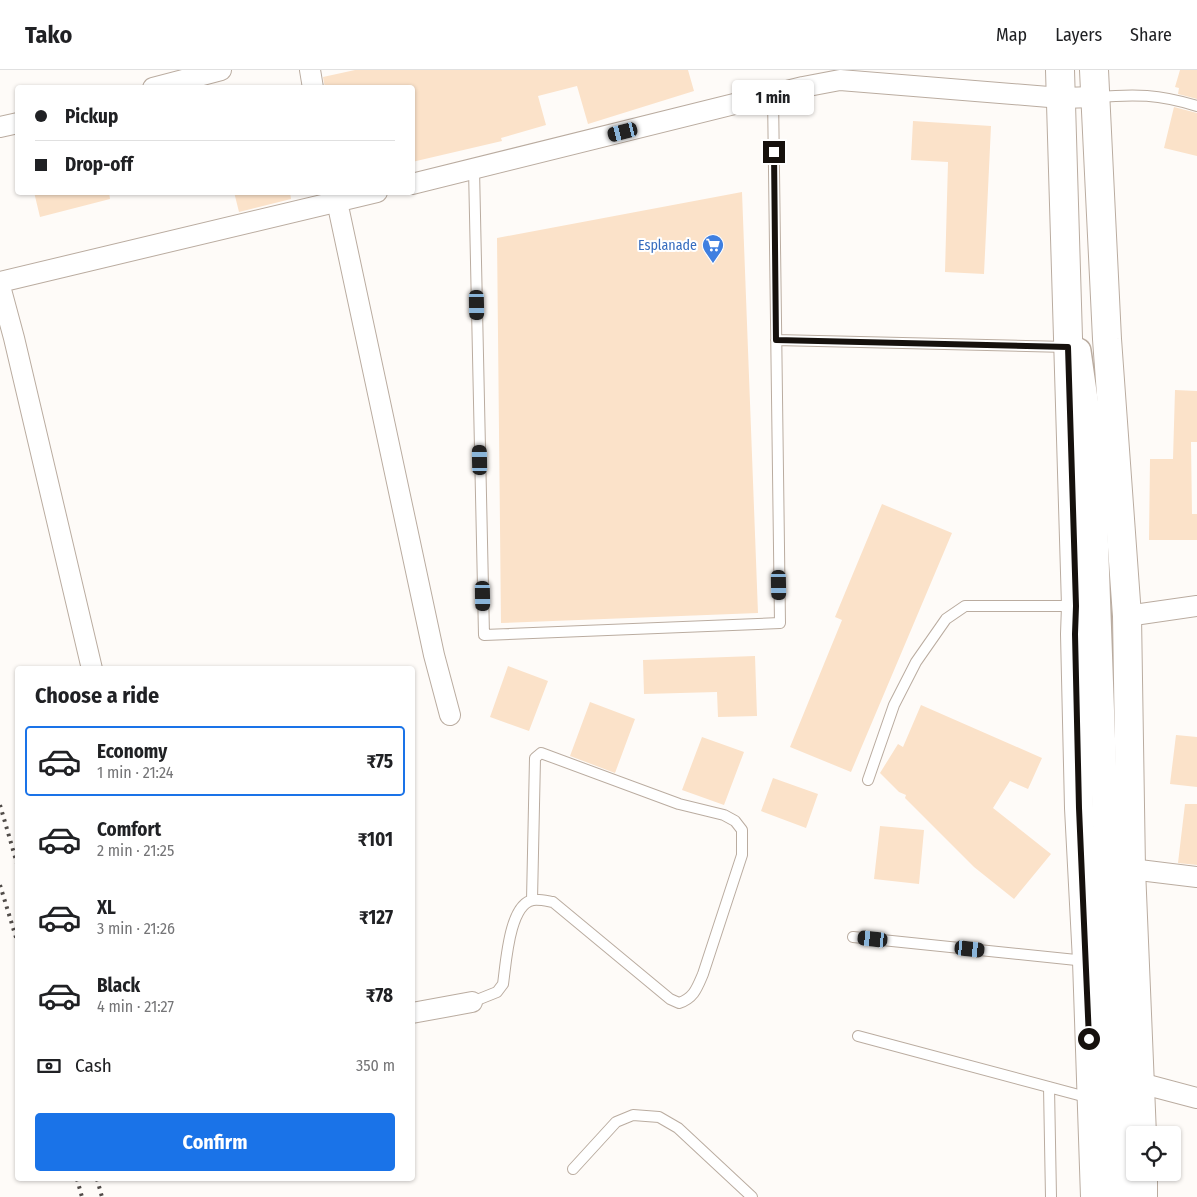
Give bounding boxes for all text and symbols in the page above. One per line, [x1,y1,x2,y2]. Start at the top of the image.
text: Tako [25,21,72,49]
text: Map [996,24,1027,46]
text: Layers [1055,24,1102,46]
text: Share [1130,24,1172,46]
callout: 1 min [733,79,815,114]
text: 1 min [756,88,790,107]
text: Pickup [65,105,118,128]
car [606,121,639,143]
route end [763,141,785,163]
text: Drop-off [65,153,133,176]
supermarket icon: Esplanade [701,233,725,264]
place label: Esplanade [638,237,697,254]
car [469,290,484,320]
car [472,445,487,475]
car [771,570,786,600]
car [475,581,490,611]
text: Choose a ride [35,682,159,709]
icon: car [37,739,82,784]
text: Economy [97,740,167,763]
text: ₹75 [366,750,393,773]
text: 1 min · 21:24 [97,763,174,782]
icon: car [37,817,82,862]
text: Comfort [97,818,161,841]
text: ₹101 [358,828,393,851]
text: 2 min · 21:25 [97,841,174,860]
icon: car [37,895,82,940]
text: XL [97,896,116,919]
text: ₹127 [359,906,393,929]
text: 3 min · 21:26 [97,919,175,938]
car [857,930,888,948]
car [954,940,985,958]
icon: car [37,973,82,1018]
text: Black [97,974,140,997]
text: ₹78 [366,984,393,1007]
text: 4 min · 21:27 [97,997,174,1016]
route start [1078,1028,1100,1050]
icon: cash [35,1052,63,1080]
text: Cash [75,1054,112,1077]
text: 350 m [356,1056,395,1075]
button: Confirm [35,1113,395,1171]
map controls [1126,1126,1181,1181]
button: locate [1126,1126,1181,1181]

